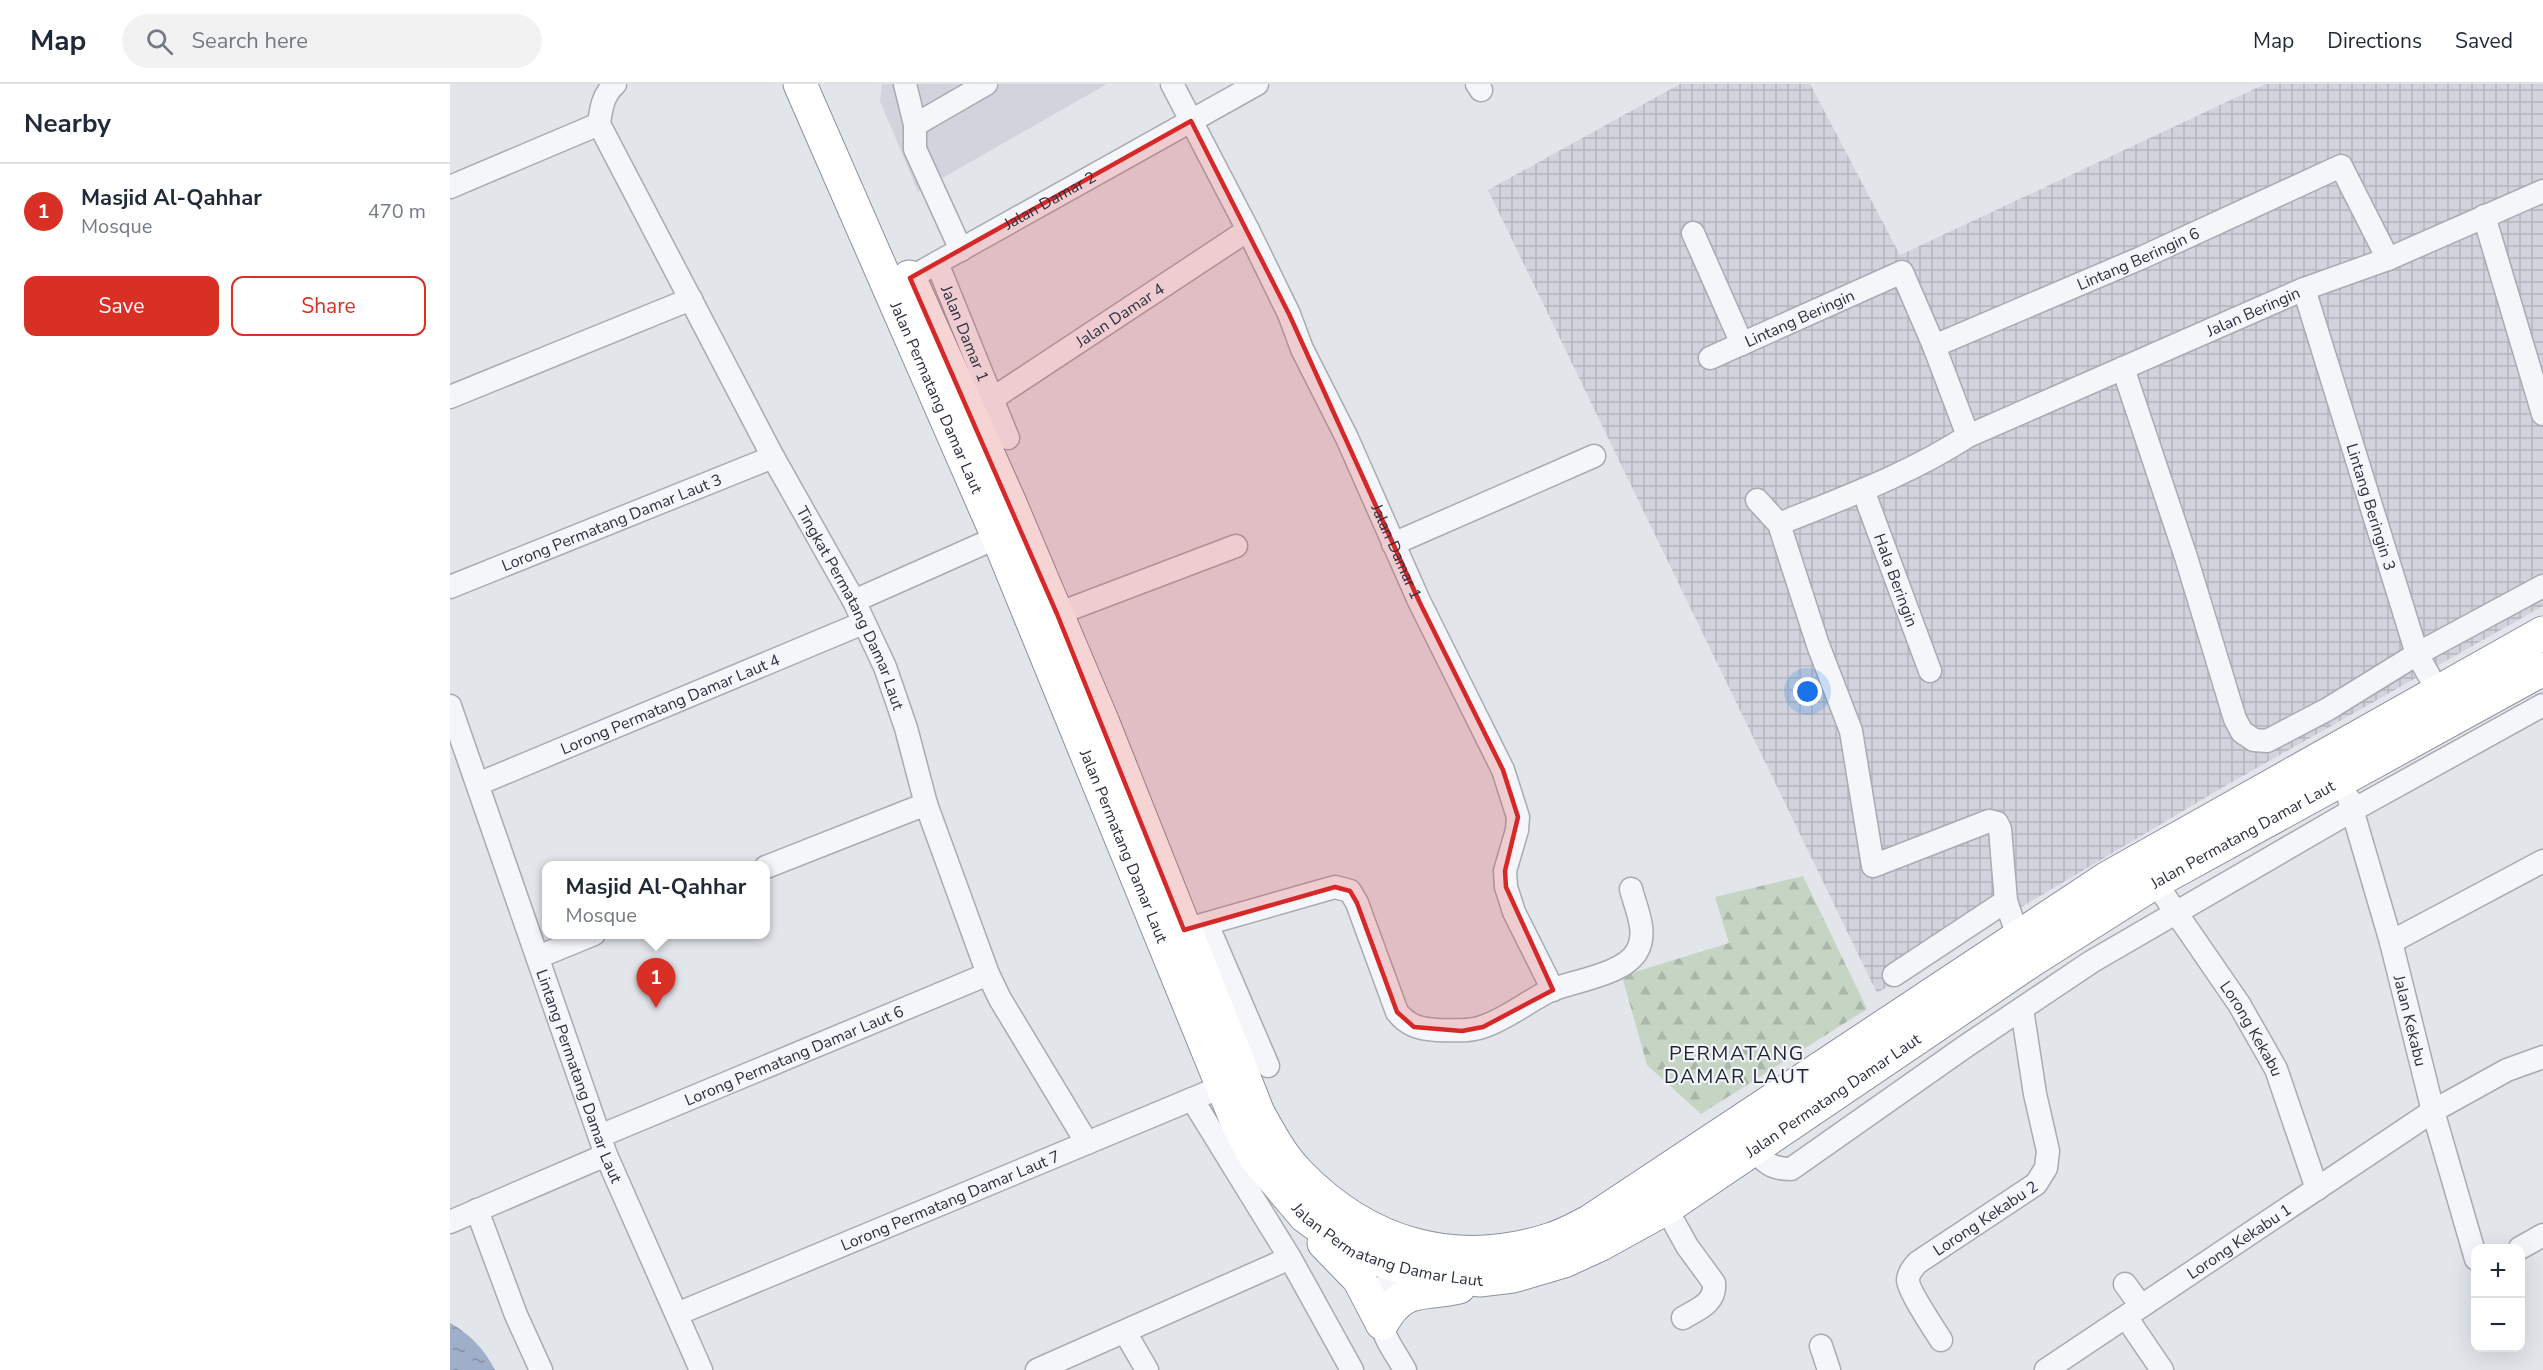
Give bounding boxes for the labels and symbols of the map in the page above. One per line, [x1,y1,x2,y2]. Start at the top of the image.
street label: Jalan Damar 2 [999,166,1100,236]
street label: Lintang Beringin 6 [2074,223,2203,296]
street label: Jalan Damar 4 [1071,278,1169,353]
street label: Jalan Damar 1 [935,281,994,385]
street label: Jalan Beringin [2202,282,2304,343]
street label: Lintang Beringin [1741,285,1858,353]
street label: Jalan Permatang Damar Laut [884,298,988,497]
street label: Lintang Beringin 3 [2340,441,2401,573]
street label: Lorong Permatang Damar Laut 3 [498,469,725,577]
street label: Jalan Damar 1 [1365,500,1427,603]
street label: Tingkat Permatang Damar Laut [791,502,909,713]
street label: Hala Beringin [1868,531,1923,630]
street label: Lorong Permatang Damar Laut 4 [557,649,784,760]
your location [1793,677,1822,706]
street label: Jalan Permatang Damar Laut [1074,745,1173,947]
street label: Jalan Permatang Damar Laut [2146,775,2339,895]
pin: 1 [636,958,676,1008]
street label: Lintang Permatang Damar Laut [530,967,627,1187]
street label: Jalan Kekabu [2387,972,2431,1069]
street label: Lorong Kekabu [2214,977,2288,1079]
street label: Lorong Permatang Damar Laut 6 [681,1000,907,1112]
street label: Jalan Permatang Damar Laut [1741,1028,1926,1164]
district label: PERMATANG DAMAR LAUT [1664,1040,1810,1090]
street label: Lorong Permatang Damar Laut 7 [838,1145,1063,1256]
street label: Lorong Kekabu 2 [1929,1176,2042,1261]
street label: Jalan Permatang Damar Laut [1286,1198,1484,1292]
street label: Lorong Kekabu 1 [2183,1199,2296,1285]

